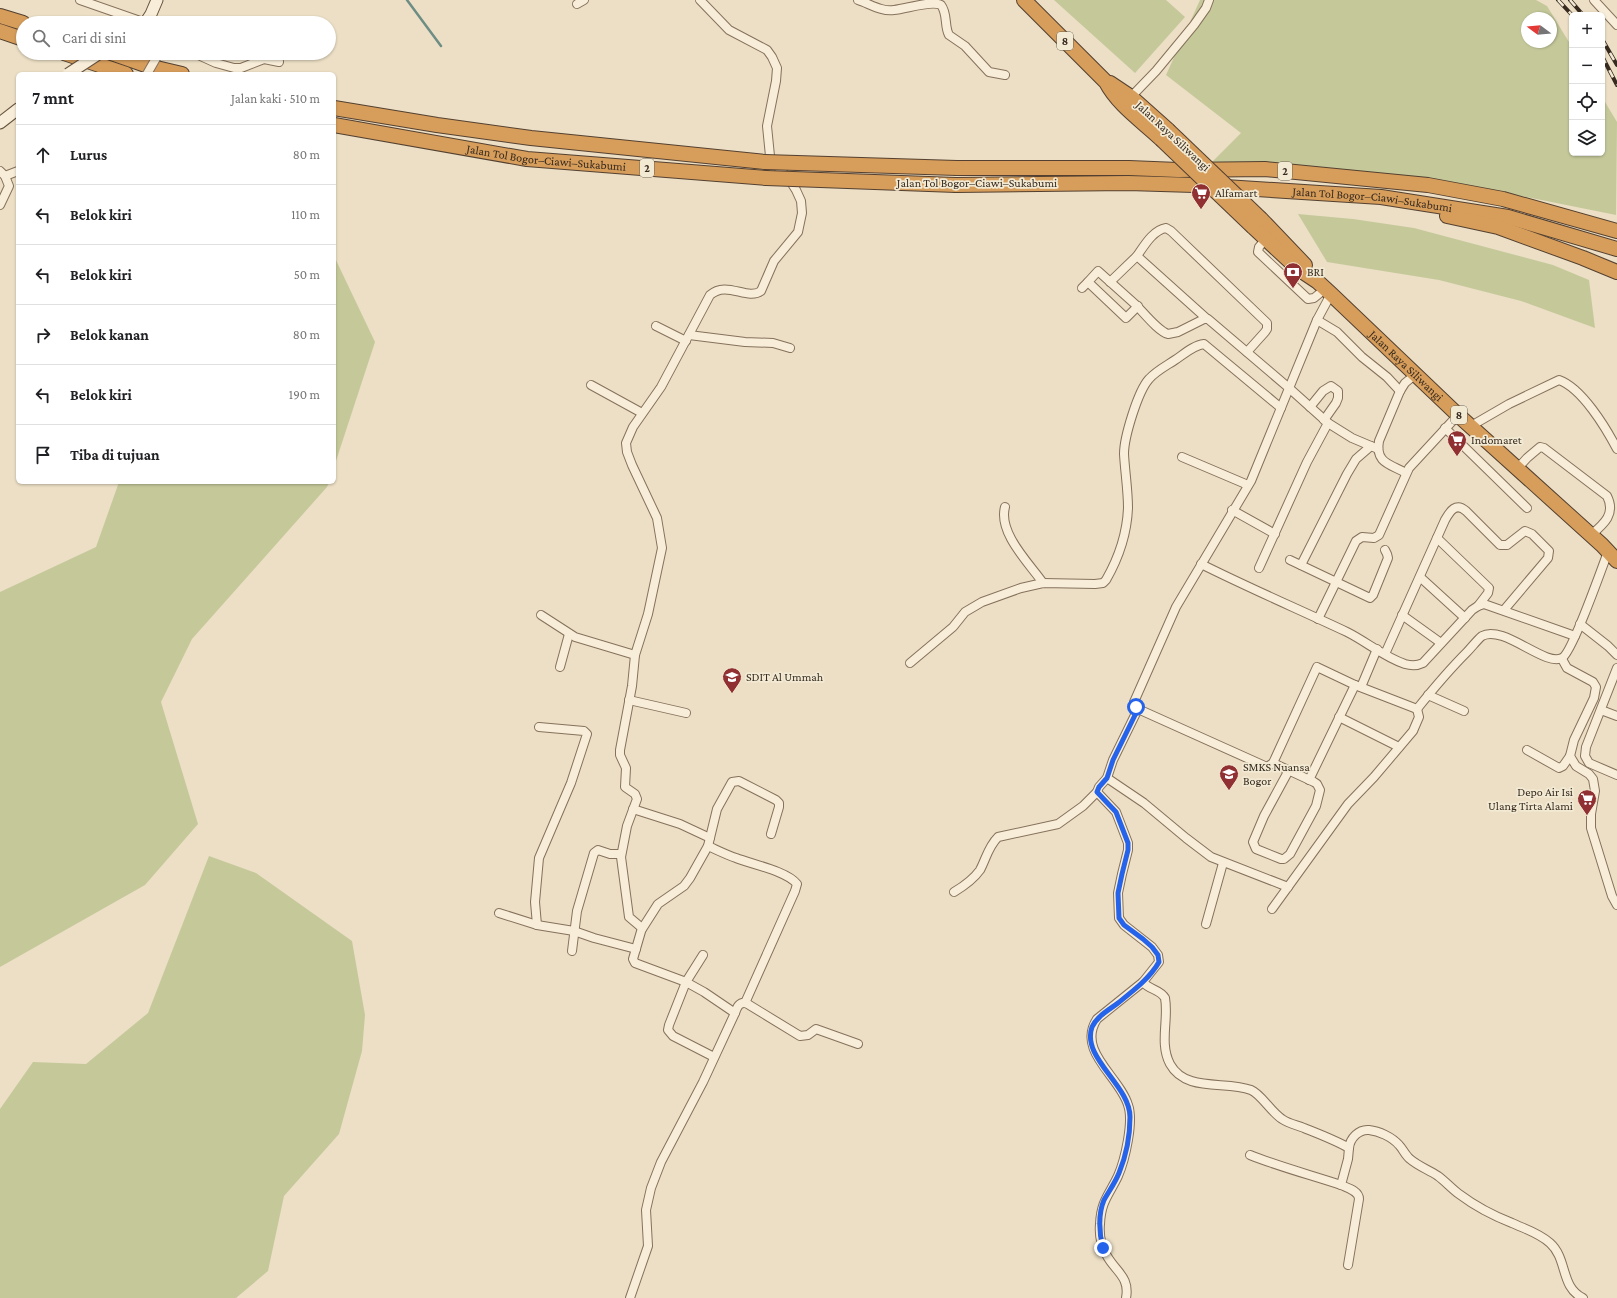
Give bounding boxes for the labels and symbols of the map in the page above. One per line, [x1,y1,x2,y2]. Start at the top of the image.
north arrow [1521,12,1557,48]
road number: 8 [1057,32,1073,50]
street label: Jalan Raya Siliwangi [1132,97,1213,174]
street label: Jalan Tol Bogor–Ciawi–Sukabumi [465,141,627,174]
road number: 2 [640,159,654,177]
road number: 2 [1278,162,1292,180]
street label: Jalan Tol Bogor–Ciawi–Sukabumi [896,176,1057,190]
supermarket icon: Alfamart [1190,182,1212,210]
street label: Jalan Tol Bogor–Ciawi–Sukabumi [1291,184,1453,215]
place label: Alfamart [1215,186,1259,200]
bank icon: BRI [1282,261,1304,289]
place label: BRI [1307,265,1324,279]
street label: Jalan Raya Siliwangi [1366,327,1446,404]
road number: 8 [1451,406,1467,424]
supermarket icon: Indomaret [1446,429,1468,457]
place label: Indomaret [1471,433,1523,447]
school or university icon: SDIT Al Ummah [721,666,743,694]
place label: SDIT Al Ummah [746,670,824,684]
route start [1127,698,1145,716]
place label: SMKS Nuansa Bogor [1243,760,1310,788]
school or university icon: SMKS Nuansa Bogor [1218,763,1240,791]
place label: Depo Air Isi Ulang Tirta Alami [1488,785,1573,813]
supermarket icon: Depo Air Isi Ulang Tirta Alami [1576,788,1598,816]
route end [1094,1239,1112,1257]

